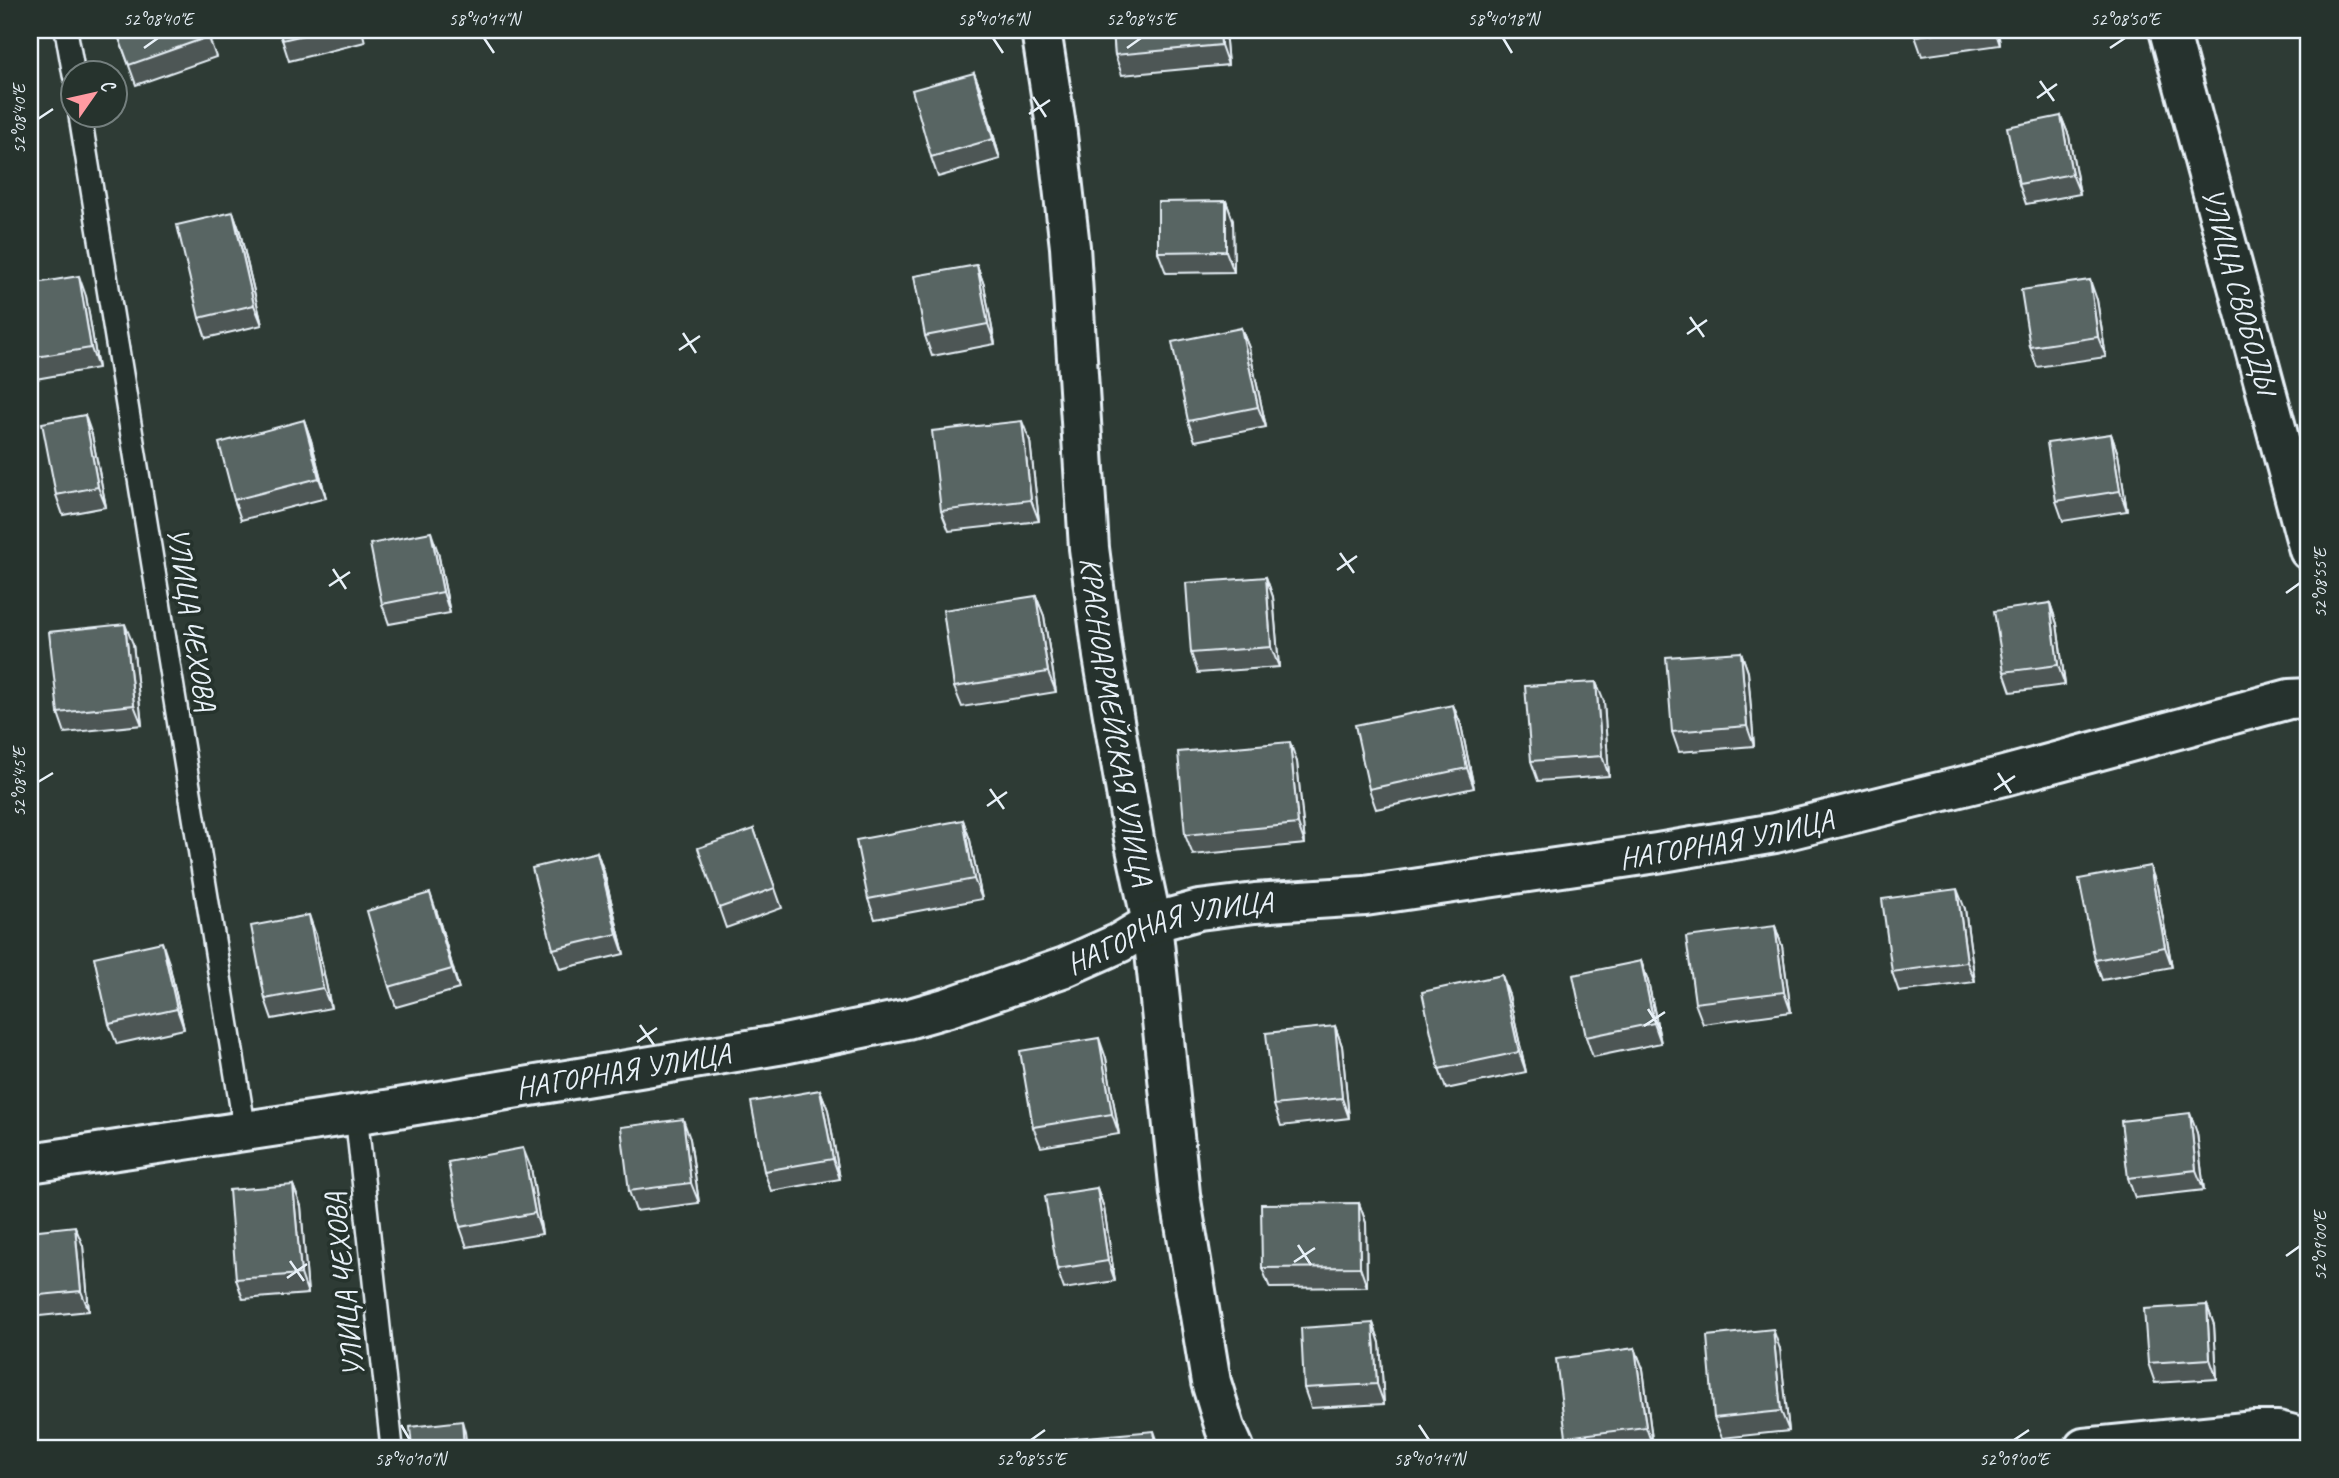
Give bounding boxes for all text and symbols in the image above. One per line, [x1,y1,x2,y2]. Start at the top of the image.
text: 52°08'40"E [123,8,195,30]
text: 58°40'14"N [449,8,523,30]
text: 58°40'16"N [958,8,1032,30]
text: 52°08'45"E [1106,8,1178,30]
text: 58°40'18"N [1468,8,1542,30]
text: 52°08'50"E [2090,8,2162,30]
north arrow [60,60,130,130]
text: С [95,74,121,98]
text: 52°08'40"E [8,82,30,154]
street label: УЛИЦА СВОБОДЫ [2193,184,2286,403]
street label: УЛИЦА ЧЕХОВА [159,524,225,715]
text: 52°08'55"E [2309,546,2331,618]
street label: КРАСНОАРМЕЙСКАЯ УЛИЦА [1071,555,1163,890]
text: 52°08'45"E [8,745,30,817]
street label: НАГОРНАЯ УЛИЦА [1617,800,1839,877]
street label: НАГОРНАЯ УЛИЦА [1060,883,1275,983]
street label: НАГОРНАЯ УЛИЦА [513,1034,735,1107]
street label: УЛИЦА ЧЕХОВА [315,1190,373,1379]
text: 52°09'00"E [2309,1209,2331,1281]
text: 58°40'10"N [375,1448,449,1470]
text: 52°08'55"E [996,1448,1068,1470]
text: 58°40'14"N [1394,1448,1468,1470]
text: 52°09'00"E [1979,1448,2051,1470]

